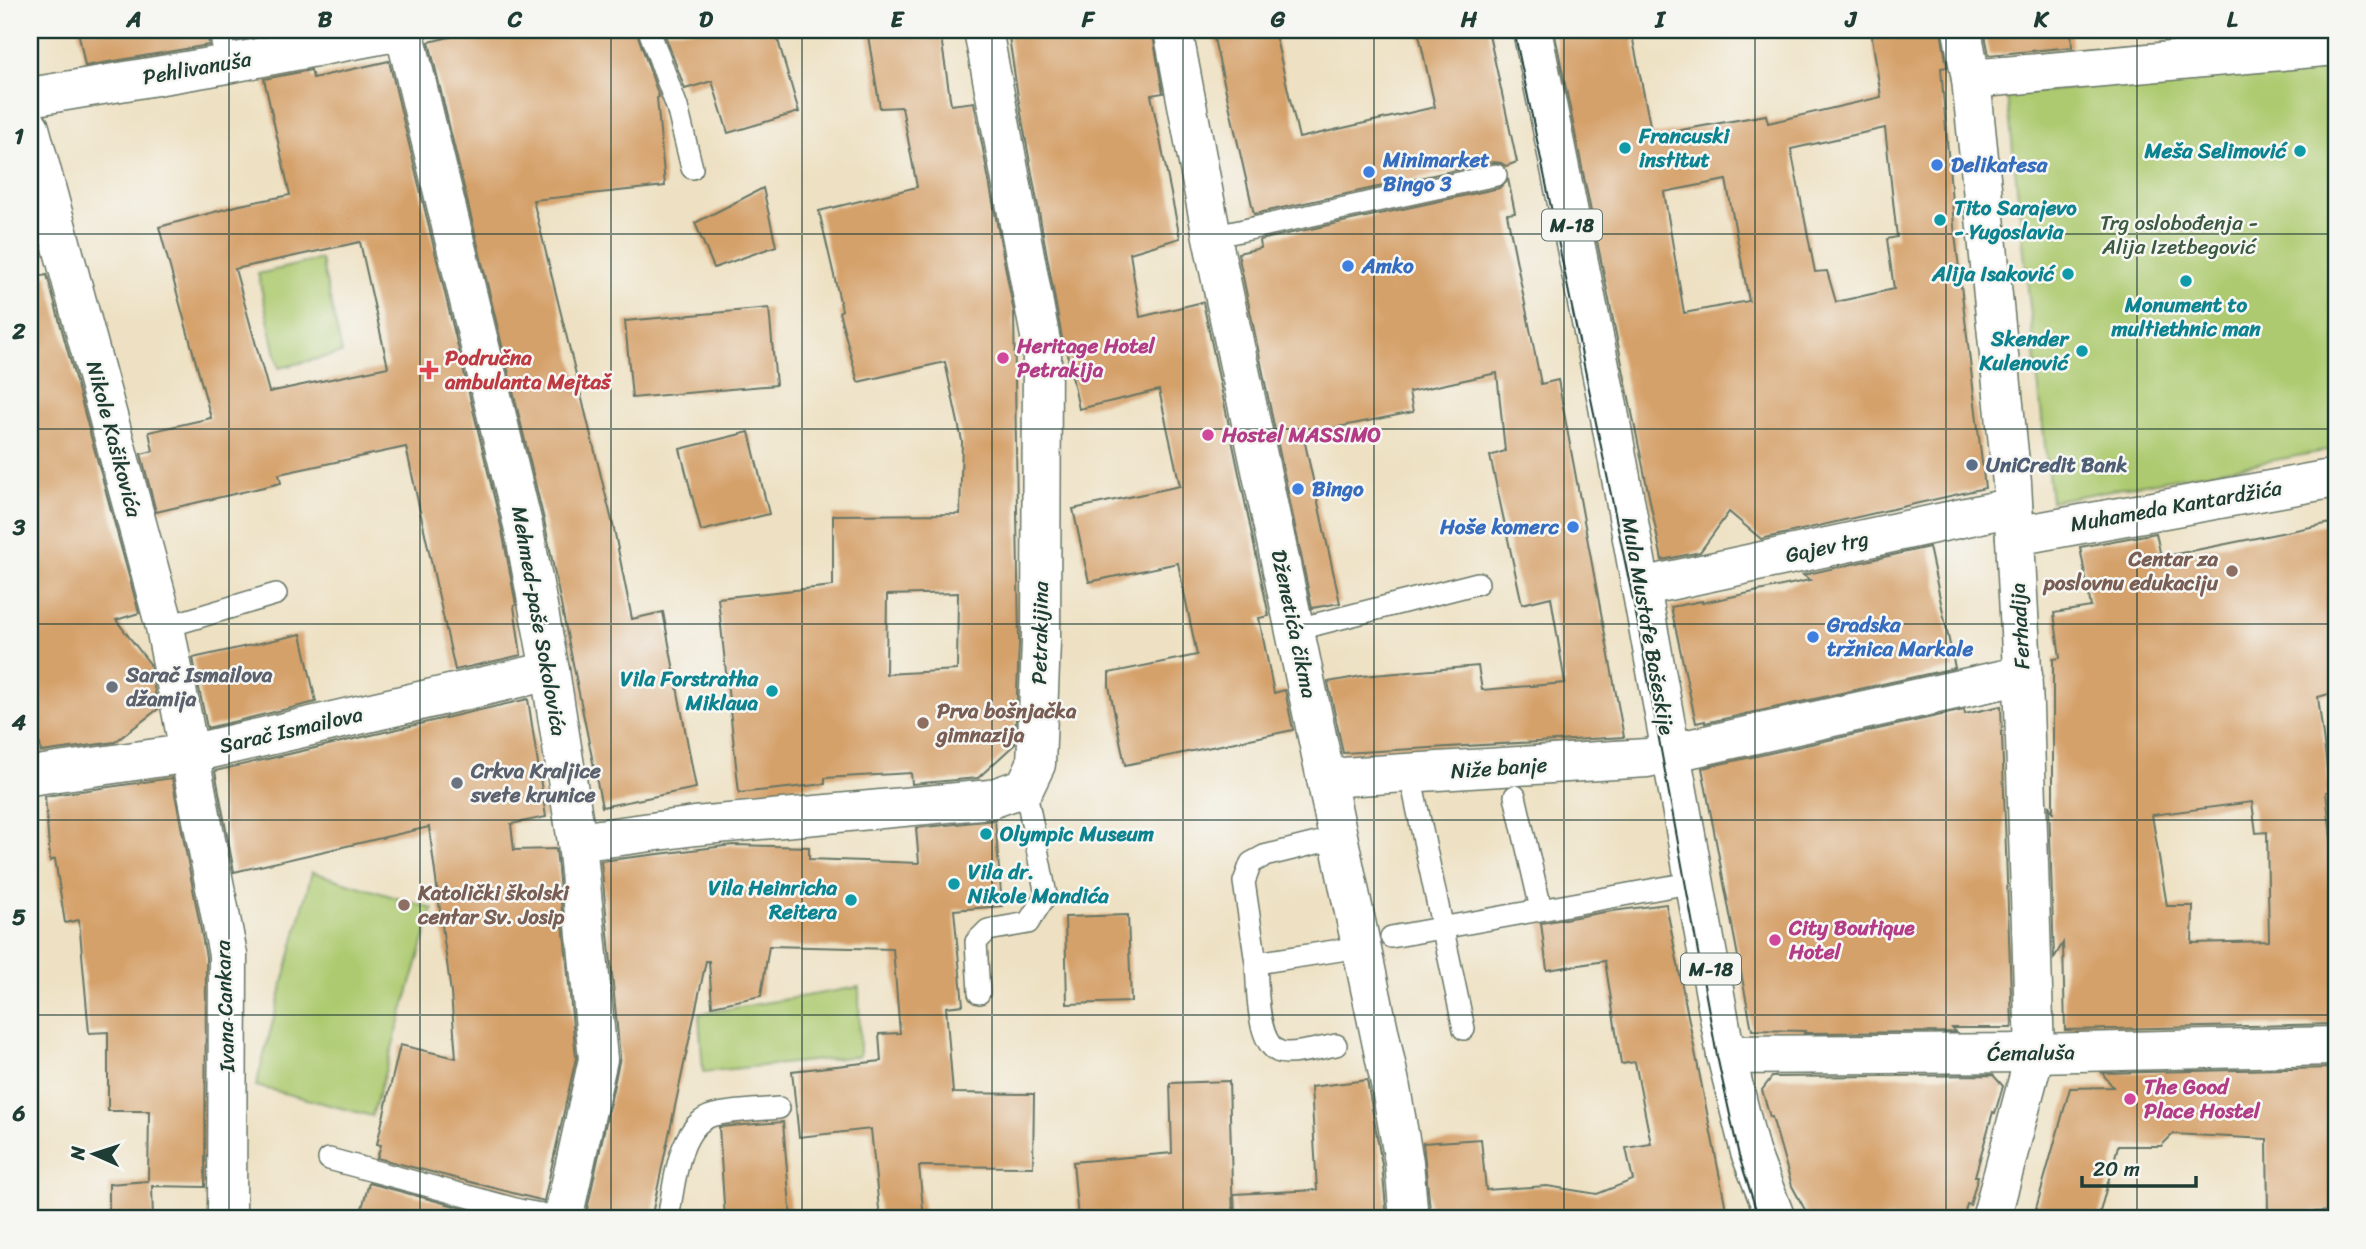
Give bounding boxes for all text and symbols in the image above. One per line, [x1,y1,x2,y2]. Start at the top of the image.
text: A [125,0,142,40]
text: B [318,0,333,40]
text: C [507,0,523,40]
text: D [699,0,714,40]
text: E [891,0,906,40]
text: F [1081,0,1096,40]
text: G [1270,0,1286,40]
text: H [1460,0,1478,40]
text: I [1654,0,1666,40]
text: J [1844,0,1858,40]
text: K [2033,0,2050,40]
text: L [2227,0,2238,40]
street label: Pehlivanuša [140,40,255,96]
text: 1 [14,116,24,157]
place label: Francuski institut [1638,117,1730,179]
place label: Meša Selimović [2143,132,2289,170]
marker: Francuski institut [1617,140,1633,156]
place label: Minimarket Bingo 3 [1382,141,1490,203]
marker: Meša Selimović [2292,143,2308,159]
place label: Delikatesa [1951,146,2049,184]
marker: Delikatesa [1929,157,1945,173]
marker: Minimarket Bingo 3 [1361,164,1377,180]
place label: Tito Sarajevo - Yugoslavia [1954,189,2077,251]
park label: Trg oslobođenja - Alija Izetbegović [2100,204,2258,266]
road number: M-18 [1542,210,1602,241]
marker: Tito Sarajevo - Yugoslavia [1932,212,1948,228]
place label: Amko [1361,247,1414,285]
place label: Alija Isaković [1931,255,2057,293]
marker: Amko [1340,258,1356,274]
marker: Alija Isaković [2060,266,2076,282]
marker: Monument to multiethnic man [2178,273,2194,289]
place label: Monument to multiethnic man [2110,286,2261,348]
text: 2 [11,311,26,352]
place label: Skender Kulenović [1978,320,2071,382]
place label: Heritage Hotel Petrakija [1016,327,1155,389]
place label: Područna ambulanta Mejtaš [444,339,612,401]
marker: Skender Kulenović [2074,343,2090,359]
marker: Heritage Hotel Petrakija [995,350,1011,366]
street label: Nikole Kašikovića [75,356,153,522]
marker: Područna ambulanta Mejtaš [419,360,439,380]
place label: Hostel MASSIMO [1221,416,1381,454]
marker: Hostel MASSIMO [1200,427,1216,443]
place label: UniCredit Bank [1986,446,2127,484]
marker: UniCredit Bank [1964,457,1980,473]
street label: Muhameda Kantardžića [2067,469,2285,543]
place label: Bingo [1312,470,1364,508]
marker: Bingo [1290,481,1306,497]
street label: Mehmed-paše Sokolovića [500,503,578,739]
text: 3 [12,507,26,548]
place label: Hoše komerc [1439,508,1560,546]
street label: Mula Mustafe Bašeskije [1610,514,1686,738]
marker: Hoše komerc [1565,519,1581,535]
street label: Gajev trg [1782,520,1872,574]
place label: Centar za poslovnu edukaciju [2042,540,2219,602]
street label: Dženetića čikma [1260,546,1328,702]
marker: Centar za poslovnu edukaciju [2224,563,2240,579]
street label: Petrakijina [1020,581,1060,685]
street label: Ferhadija [1999,581,2041,670]
place label: Gradska tržnica Markale [1826,606,1973,668]
marker: Gradska tržnica Markale [1805,629,1821,645]
place label: Sarač Ismailova džamija [125,656,273,718]
place label: Vila Forstratha Miklaua [620,660,759,722]
marker: Sarač Ismailova džamija [104,679,120,695]
marker: Vila Forstratha Miklaua [764,683,780,699]
place label: Prva bošnjačka gimnazija [935,692,1077,754]
street label: Sarač Ismailova [215,695,367,765]
text: 4 [11,702,27,743]
marker: Prva bošnjačka gimnazija [915,715,931,731]
street label: Niže banje [1449,746,1549,790]
place label: Crkva Kraljice svete krunice [470,752,601,814]
marker: Crkva Kraljice svete krunice [449,775,465,791]
place label: Olympic Museum [1000,815,1155,853]
marker: Olympic Museum [978,826,994,842]
place label: Vila dr. Nikole Mandića [967,853,1109,915]
place label: Vila Heinricha Reitera [708,869,837,931]
place label: Katolički školski centar Sv. Josip [417,874,570,936]
marker: Vila dr. Nikole Mandića [946,876,962,892]
marker: Vila Heinricha Reitera [843,892,859,908]
text: 5 [12,897,26,938]
marker: Katolički školski centar Sv. Josip [396,897,412,913]
place label: City Boutique Hotel [1788,909,1916,971]
marker: City Boutique Hotel [1767,932,1783,948]
street label: Ivana Cankara [204,939,246,1074]
road number: M-18 [1681,953,1741,984]
street label: Ćemaluša [1987,1033,2076,1073]
place label: The Good Place Hostel [2144,1068,2261,1130]
marker: The Good Place Hostel [2122,1091,2138,1107]
text: 6 [11,1093,26,1134]
north arrow [60,1120,130,1190]
scale bar [2082,1144,2196,1188]
text: N [61,1145,94,1162]
text: 20 m [2093,1150,2140,1188]

